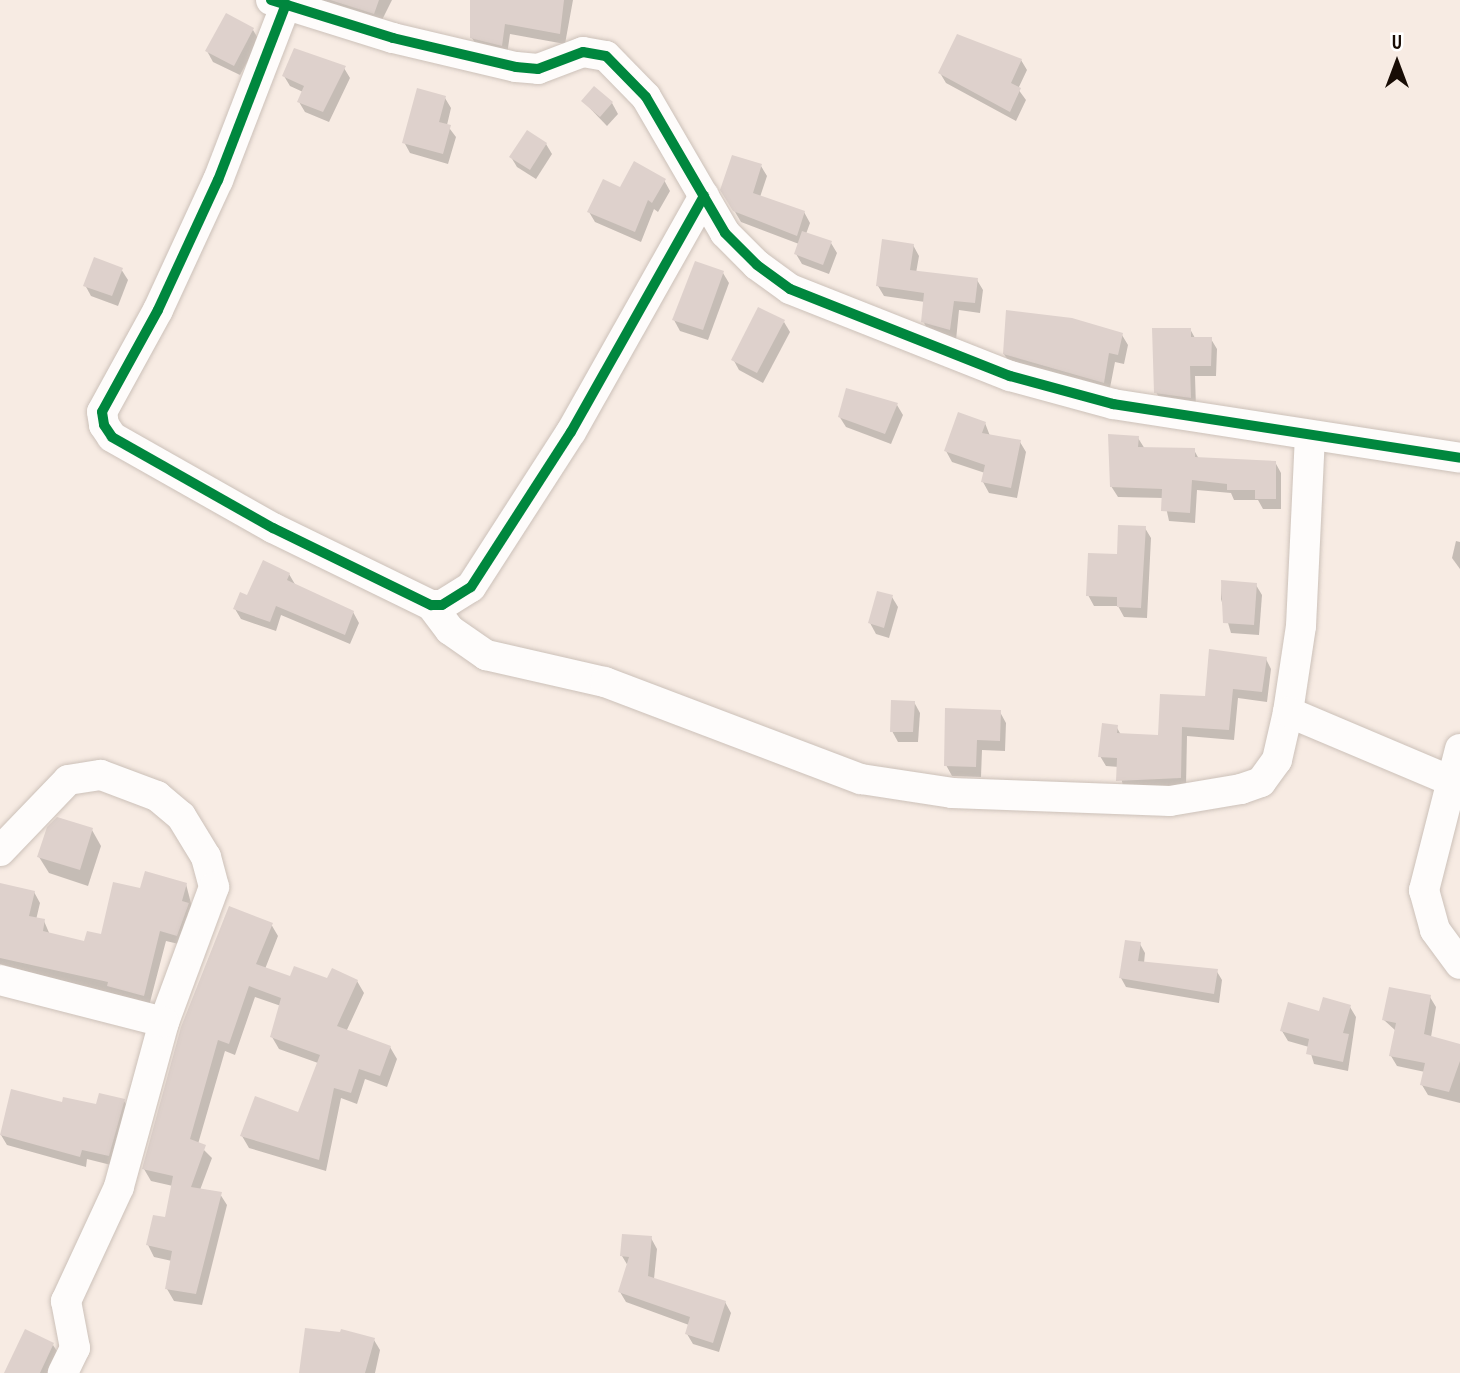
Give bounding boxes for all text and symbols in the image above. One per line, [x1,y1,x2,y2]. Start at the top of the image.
north arrow [1362,28,1432,98]
text: U [1392,30,1402,54]

